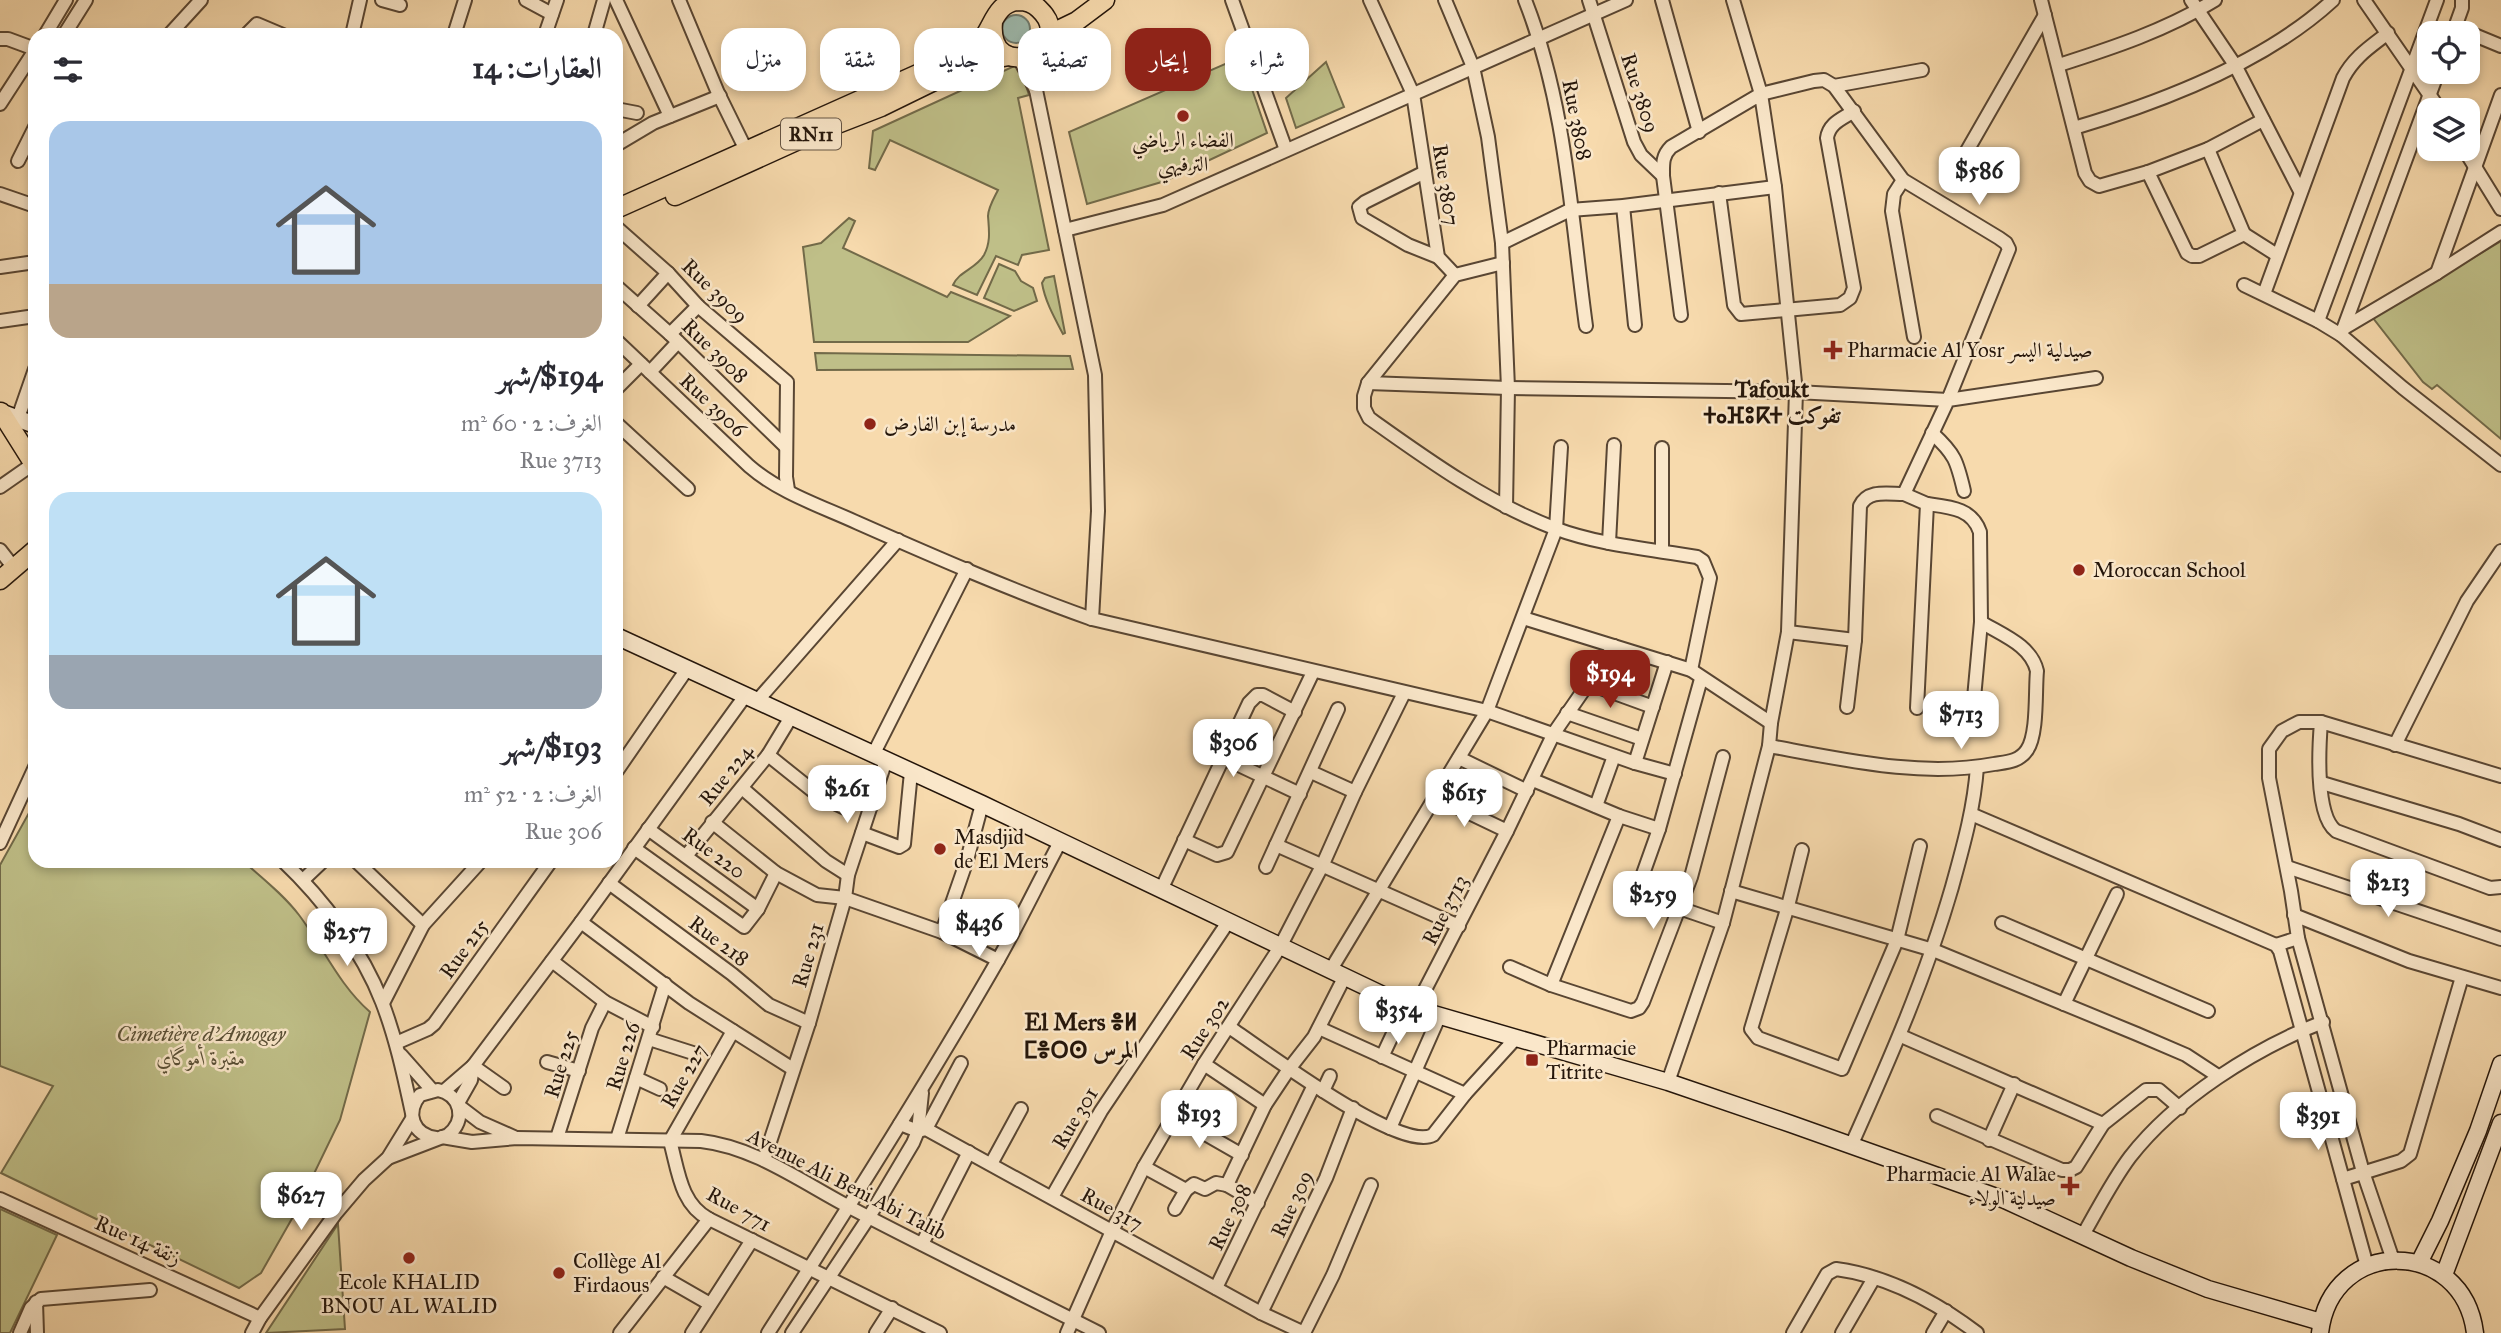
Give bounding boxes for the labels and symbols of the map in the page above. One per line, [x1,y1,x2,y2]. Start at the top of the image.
street label: Rue 3809 [1615,50,1665,136]
street label: Rue 3808 [1556,77,1598,163]
marker: الفضاء الرياضي الترفيهي [1175,108,1191,124]
road number: RN11 [781,118,841,150]
place label: الفضاء الرياضي الترفيهي [1132,127,1234,184]
street label: Rue 3807 [1427,142,1465,228]
pin: $586 [1938,148,2020,207]
street label: Rue 3909 [676,253,754,329]
street label: Rue 3908 [676,313,754,389]
place label: Pharmacie Al Yosr صيدلية اليسر [1847,337,2093,364]
marker: Pharmacie Al Yosr صيدلية اليسر [1825,342,1841,358]
street label: Rue 3906 [674,368,753,443]
district label: Tafoukt ⵜⴰⴼⵓⴽⵜ تفوكت [1703,375,1841,430]
place label: مدرسة إبن الفارض [884,411,1016,438]
marker: مدرسة إبن الفارض [862,416,878,432]
place label: Moroccan School [2093,557,2246,583]
marker: Moroccan School [2071,562,2087,578]
pin: $194 [1569,650,1651,710]
pin: $713 [1920,692,2002,751]
pin: $306 [1192,720,1274,779]
street label: Rue 224 [693,738,759,811]
pin: $261 [806,766,888,825]
pin: $615 [1423,770,1505,829]
street label: Rue 220 [677,821,751,885]
place label: Masdjid de El Mers [954,824,1049,874]
marker: Masdjid de El Mers [932,841,948,857]
pin: $213 [2347,860,2429,919]
street label: Rue 3713 [1416,871,1474,949]
pin: $259 [1612,872,1694,931]
pin: $436 [938,900,1020,959]
pin: $257 [306,908,388,968]
street label: Rue 218 [684,910,754,972]
street label: Rue 215 [434,914,494,984]
street label: Rue 231 [786,920,830,990]
pin: $354 [1357,986,1439,1046]
street label: Rue 302 [1175,991,1235,1064]
district label: El Mers ⴻⵍ ⵎⴻⵔⵙ المرس [1023,1007,1139,1065]
street label: Rue 226 [600,1017,646,1093]
park label: Cimetière d'Amogay مقبرة أموگاي [117,1021,287,1074]
street label: Rue 225 [538,1027,584,1101]
place label: Pharmacie Titrite [1546,1035,1636,1085]
street label: Rue 227 [655,1039,713,1113]
marker: Pharmacie Titrite [1524,1052,1540,1068]
street label: Rue 301 [1046,1082,1104,1154]
pin: $193 [1158,1090,1240,1150]
pin: $391 [2277,1092,2359,1152]
street label: Avenue Ali Beni Abi Talib [742,1122,951,1246]
place label: Pharmacie Al Walae صيدلية الولاء [1886,1161,2056,1211]
street label: Rue 309 [1265,1166,1319,1242]
pin: $627 [260,1172,342,1232]
marker: Pharmacie Al Walae صيدلية الولاء [2062,1178,2078,1194]
street label: Rue 308 [1203,1179,1257,1255]
street label: Rue 771 [702,1181,776,1237]
street label: Rue 317 [1076,1181,1148,1237]
street label: Rue 14 زنقة [91,1209,185,1271]
place label: Collège Al Firdaous [573,1248,661,1298]
marker: Ecole KHALID BNOU AL WALID [401,1250,417,1266]
marker: Collège Al Firdaous [551,1265,567,1281]
place label: Ecole KHALID BNOU AL WALID [321,1269,497,1319]

